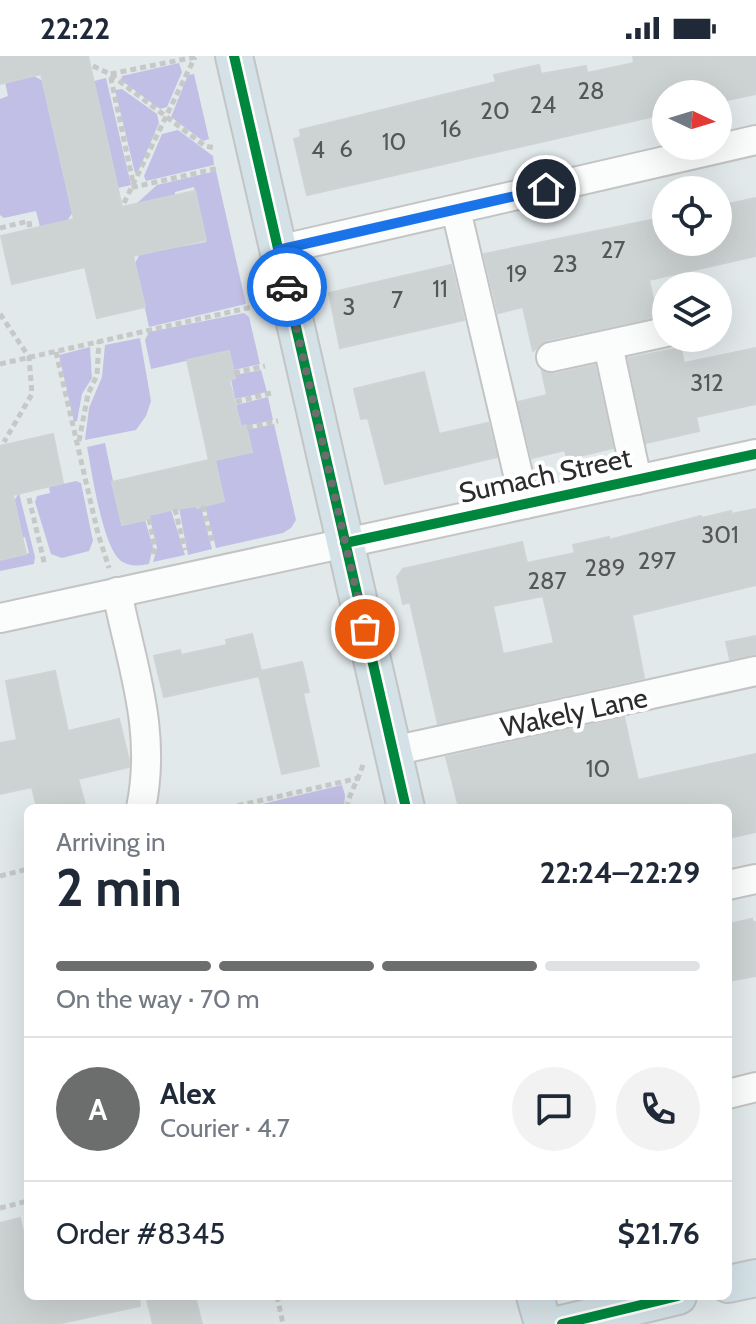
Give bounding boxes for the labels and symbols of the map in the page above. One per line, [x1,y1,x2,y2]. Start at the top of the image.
house number: 28 [577,76,605,105]
north arrow [652,80,732,160]
house number: 24 [530,90,556,119]
house number: 20 [480,96,510,125]
house number: 16 [440,114,462,143]
house number: 10 [382,127,406,156]
house number: 6 [339,134,353,163]
house number: 4 [311,135,325,164]
pin [512,155,580,223]
house number: 27 [601,235,625,264]
courier [247,247,327,327]
house number: 23 [552,249,578,278]
house number: 19 [506,259,528,288]
house number: 11 [432,274,448,303]
house number: 7 [391,285,403,314]
house number: 3 [343,292,355,321]
house number: 312 [690,368,724,397]
street label: Sumach Street [456,440,634,510]
house number: 301 [701,520,739,549]
house number: 297 [638,546,676,575]
house number: 289 [585,553,625,582]
house number: 287 [527,566,567,595]
pin [331,595,399,663]
street label: Wakely Lane [497,680,651,744]
house number: 10 [586,754,610,783]

